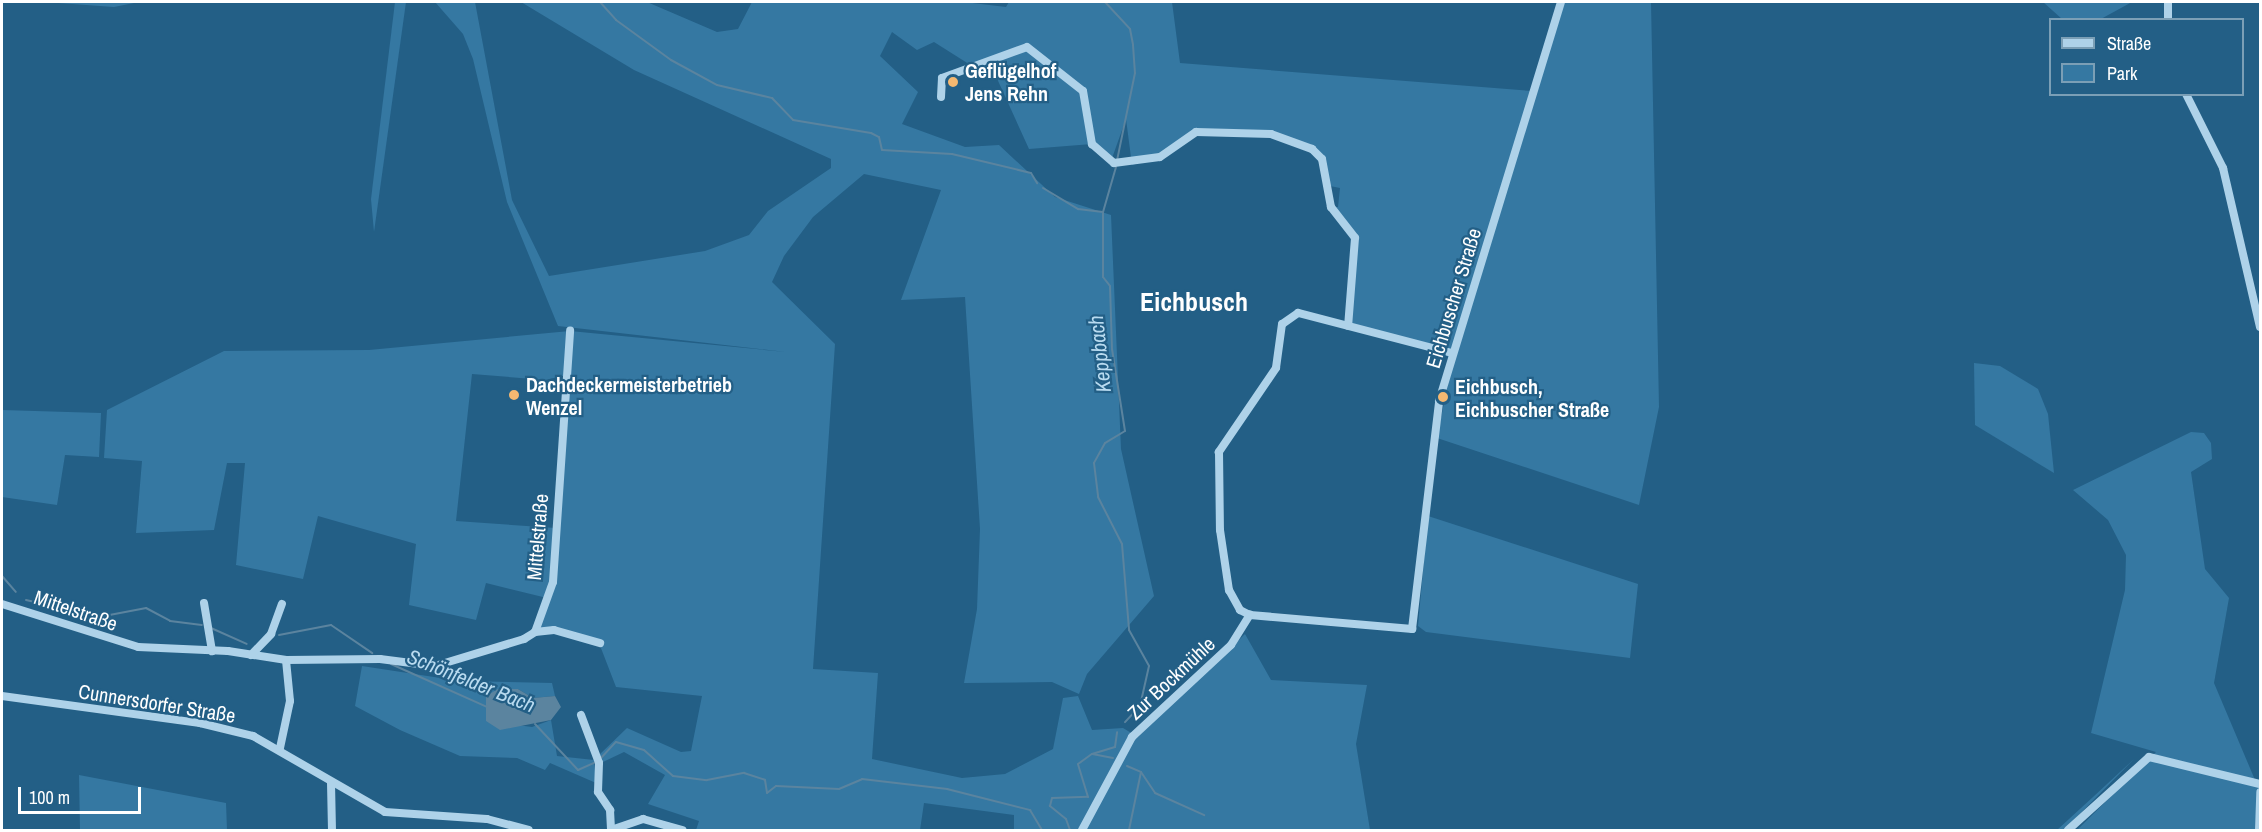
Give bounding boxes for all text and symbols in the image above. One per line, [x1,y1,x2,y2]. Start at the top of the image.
legend [2049,18,2244,96]
text: Straße [2107,31,2151,56]
place label: Geflügelhof Jens Rehn [965,58,1056,105]
text: Park [2107,61,2137,86]
marker: Geflügelhof Jens Rehn [946,75,960,89]
street label: Eichbuscher Straße [1420,225,1486,371]
district label: Eichbusch [1140,286,1248,318]
water label: Keppbach [1083,314,1117,394]
place label: Dachdeckermeisterbetrieb Wenzel [526,372,732,419]
place label: Eichbusch, Eichbuscher Straße [1455,374,1609,421]
marker: Dachdeckermeisterbetrieb Wenzel [507,388,521,402]
marker: Eichbusch, Eichbuscher Straße [1436,390,1450,404]
street label: Mittelstraße [521,493,553,581]
street label: Mittelstraße [31,585,121,635]
street label: Zur Bockmühle [1122,632,1220,724]
water label: Schönfelder Bach [403,644,539,718]
street label: Cunnersdorfer Straße [77,679,237,727]
scale bar [21,775,144,813]
text: 100 m [29,785,70,810]

